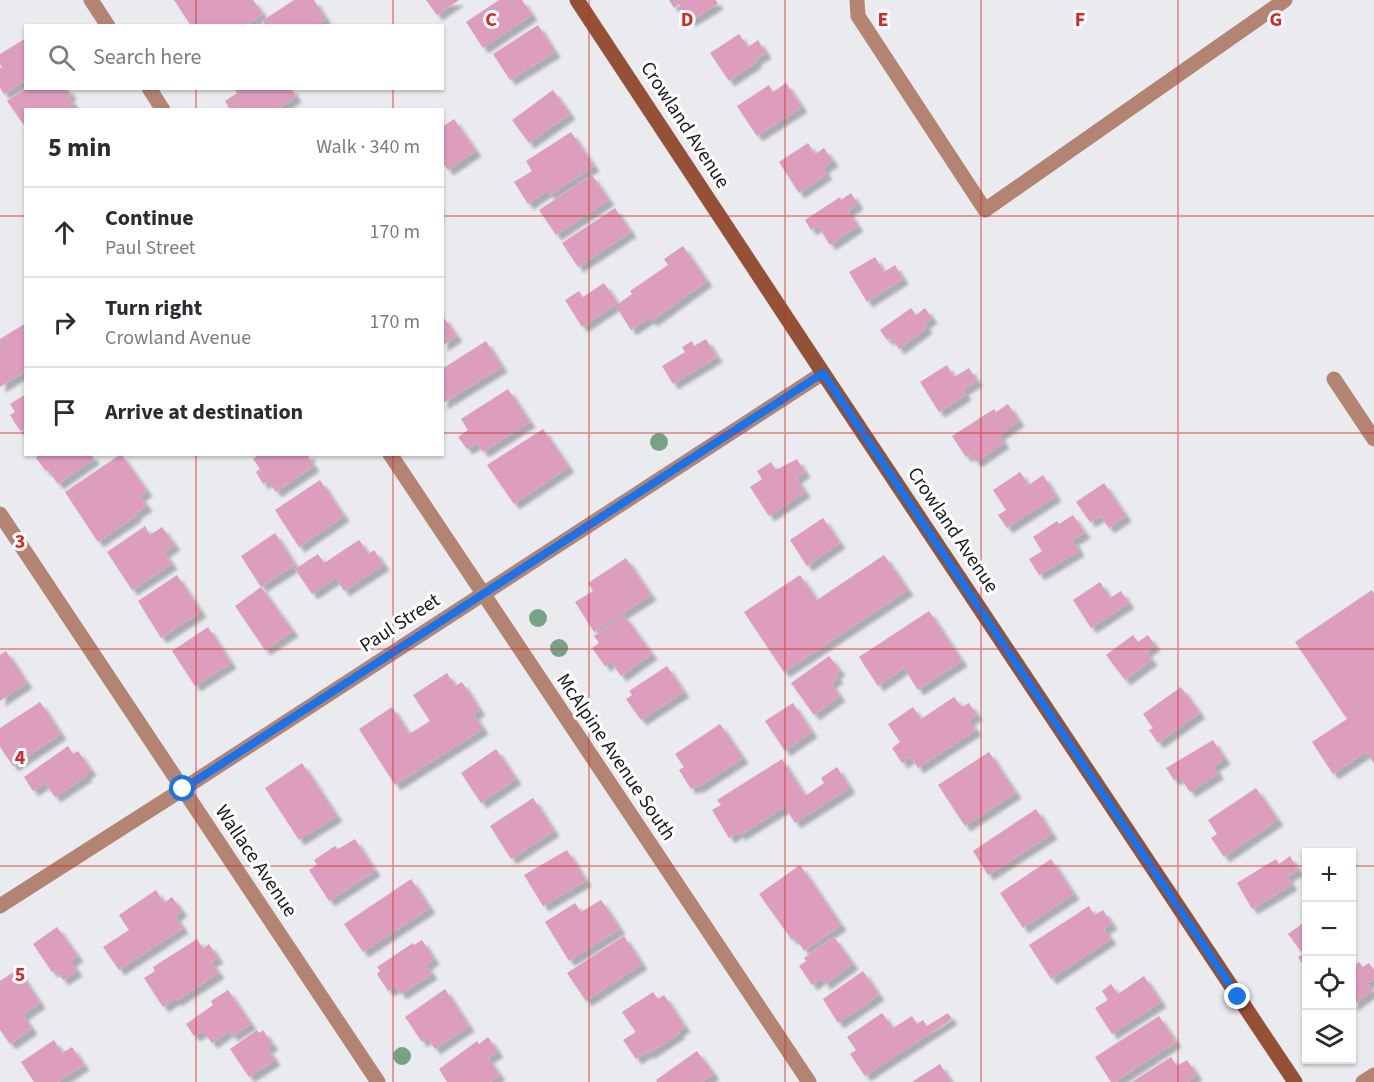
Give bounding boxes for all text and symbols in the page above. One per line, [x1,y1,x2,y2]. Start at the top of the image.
text: C [485,6,497,34]
text: D [681,6,693,34]
text: E [878,6,888,34]
text: F [1075,6,1085,34]
text: G [1270,6,1282,34]
search box [24,24,444,90]
icon: search [45,41,78,74]
text: Search here [93,41,201,73]
street label: Crowland Avenue [633,56,737,194]
text: 5 min [48,129,111,166]
text: Walk · 340 m [316,133,420,161]
text: Continue [105,202,194,234]
icon: ahead [48,216,81,249]
text: 170 m [370,218,420,246]
text: Paul Street [105,234,196,262]
text: Turn right [105,292,202,324]
icon: right [48,306,81,339]
text: 170 m [370,308,420,336]
text: Crowland Avenue [105,324,251,352]
icon: arrive [48,396,81,429]
text: Arrive at destination [105,396,303,428]
street label: Crowland Avenue [901,462,1006,598]
text: 3 [15,528,25,556]
street label: Paul Street [354,586,446,659]
street label: McAlpine Avenue South [550,668,682,846]
text: 4 [15,744,26,772]
route start [169,775,195,801]
street label: Wallace Avenue [208,799,304,923]
map controls [1302,848,1356,1064]
button: + [1302,848,1356,902]
button: − [1302,902,1356,956]
button: locate [1302,956,1356,1010]
text: 5 [15,961,25,989]
route end [1224,983,1250,1009]
button: layers [1302,1010,1356,1064]

